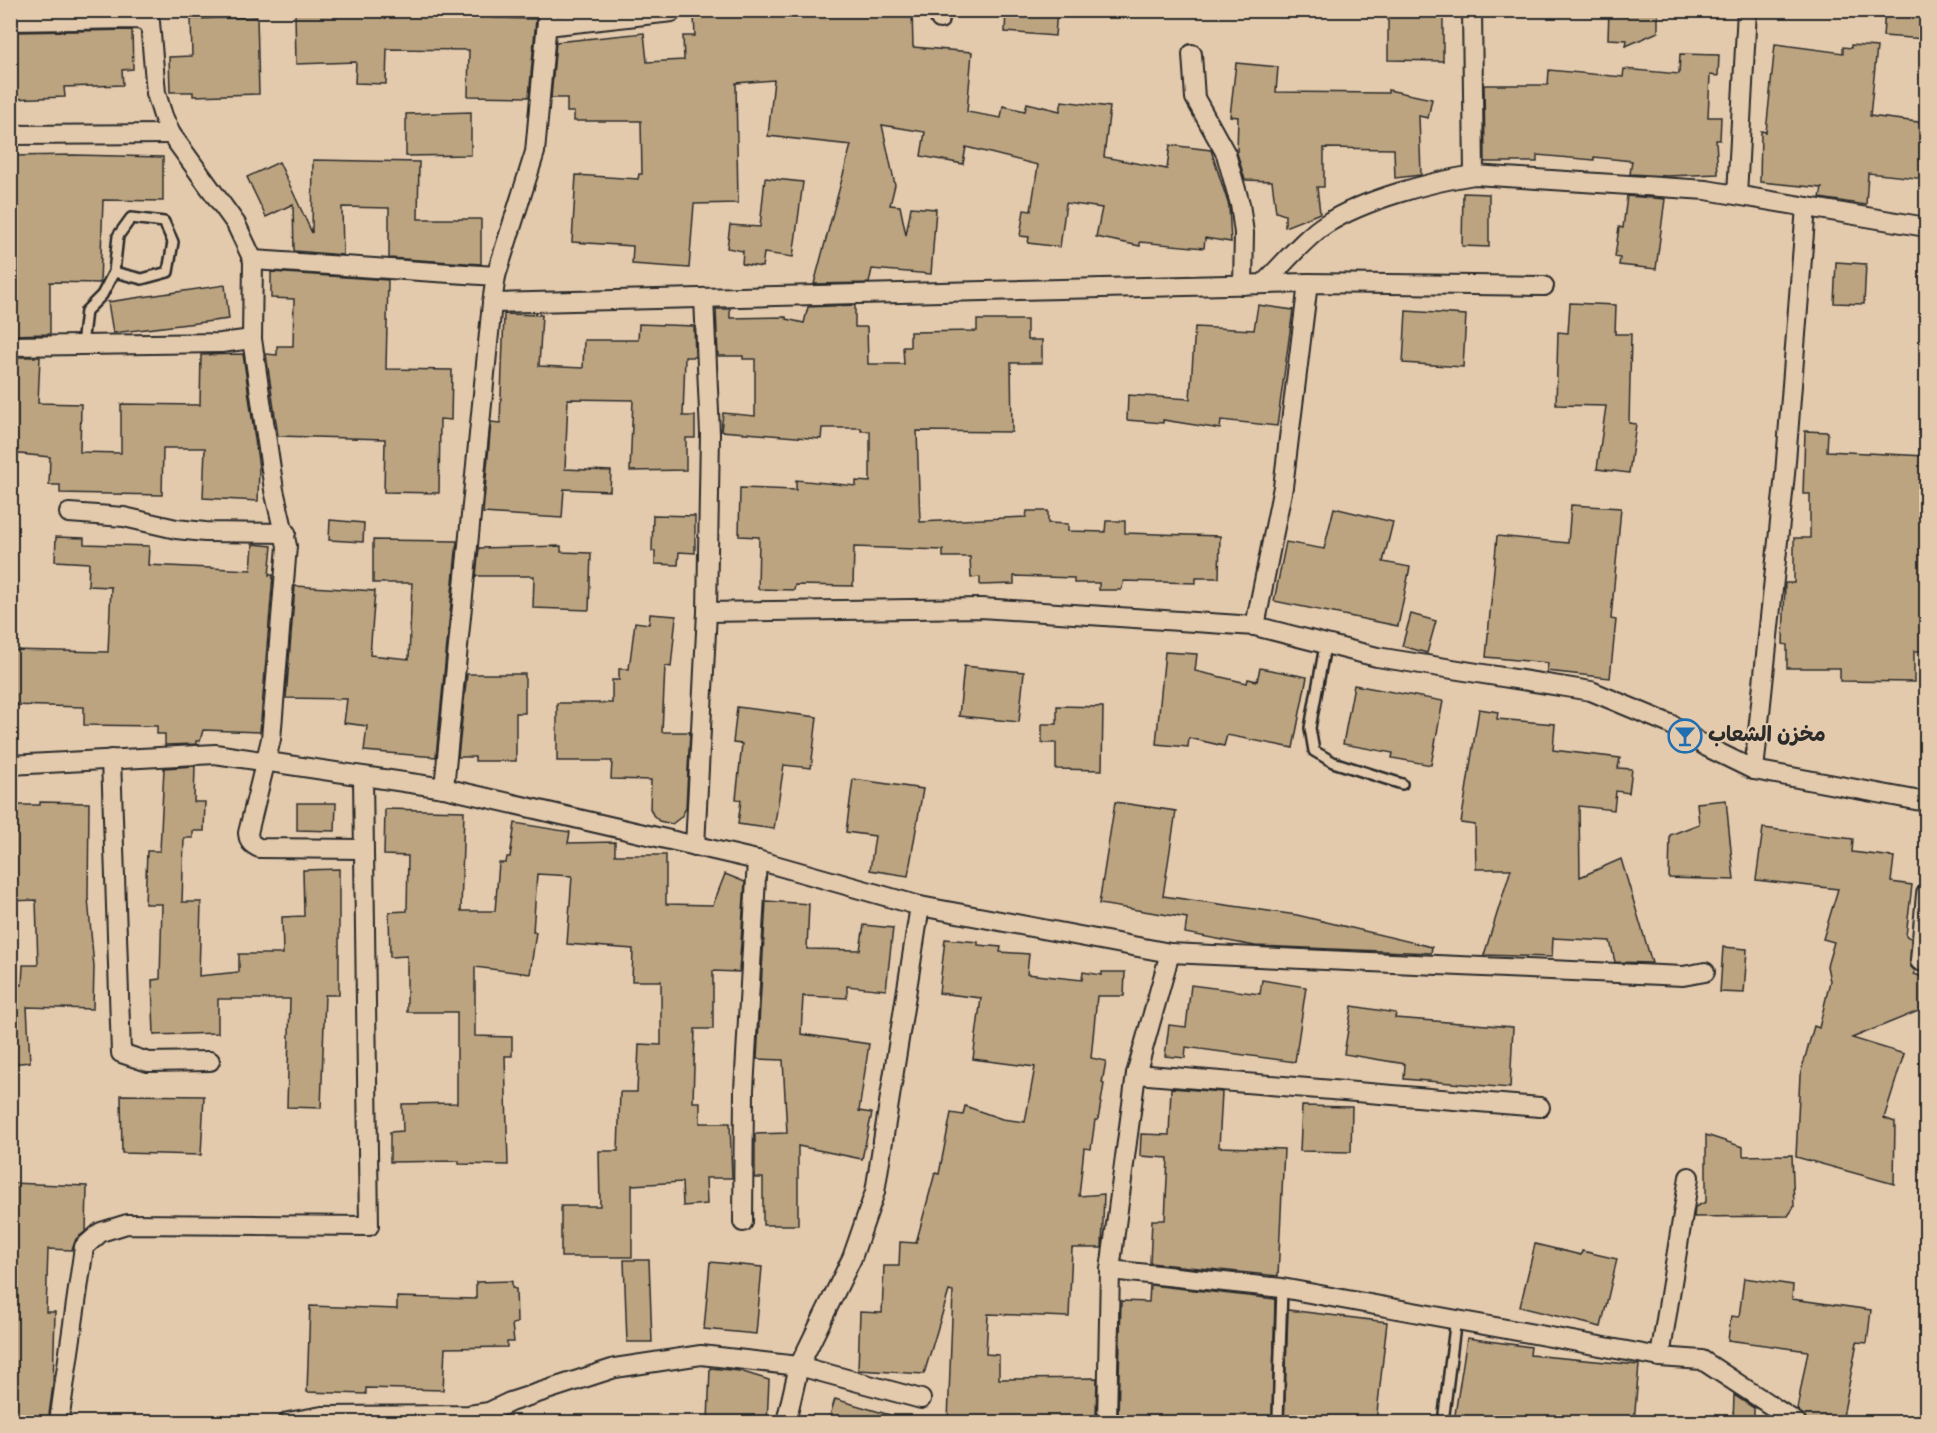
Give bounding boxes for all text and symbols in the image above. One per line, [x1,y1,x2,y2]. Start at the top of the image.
bar icon: مخزن الشعاب [1667,718,1703,754]
place label: مخزن الشعاب [1708,721,1826,751]

